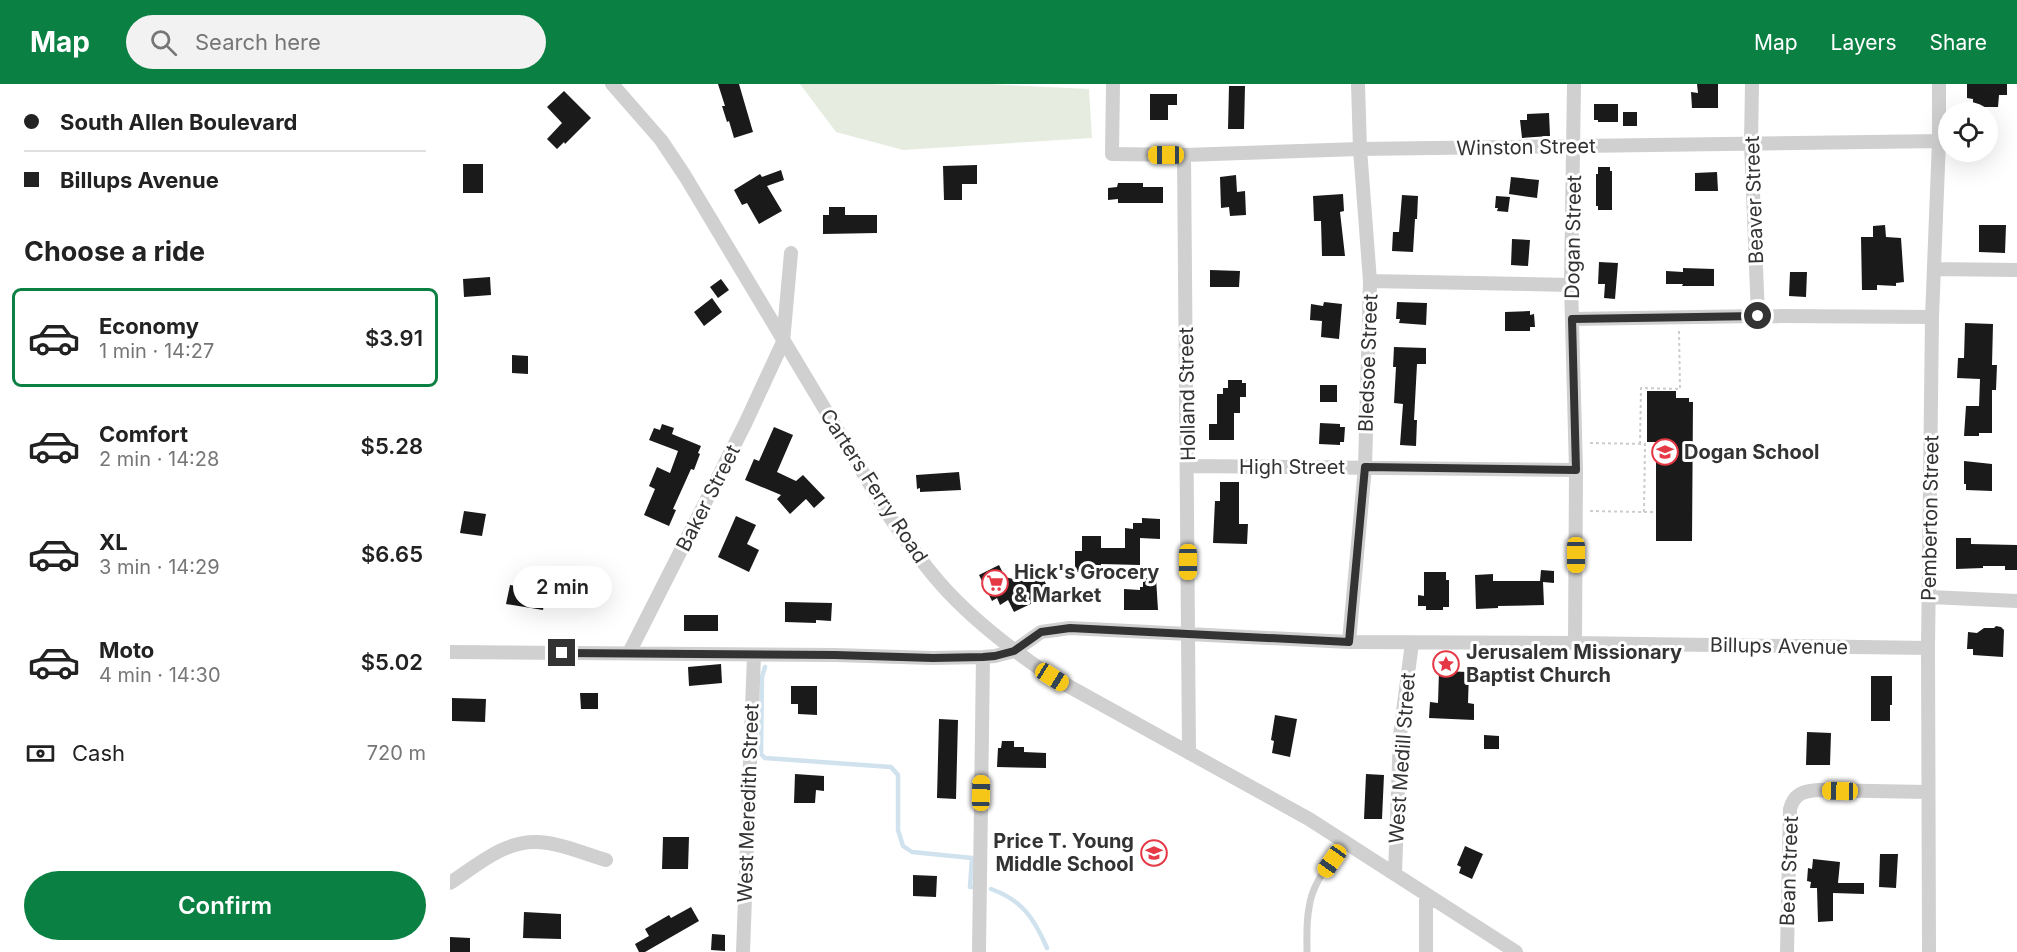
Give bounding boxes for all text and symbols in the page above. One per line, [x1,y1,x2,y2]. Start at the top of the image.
search box [126,15,546,69]
text: Map [30,25,90,59]
icon: search [147,26,180,59]
text: Search here [195,29,321,55]
text: Map [1754,30,1798,55]
text: Layers [1831,30,1897,55]
text: Share [1930,30,1987,55]
map controls [1938,102,1998,162]
button: locate [1938,102,1998,162]
text: South Allen Boulevard [60,109,297,135]
street label: Winston Street [1456,134,1596,160]
street label: Beaver Street [1740,135,1768,264]
car [1148,146,1184,164]
text: Billups Avenue [60,167,219,193]
street label: Dogan Street [1560,174,1586,299]
text: Choose a ride [24,235,205,268]
street label: Bledsoe Street [1354,293,1382,432]
route start [1744,302,1771,329]
icon: car [27,311,81,365]
text: Economy [99,313,199,339]
text: $3.91 [365,325,423,351]
street label: Holland Street [1174,326,1200,461]
text: 1 min · 14:27 [99,339,214,363]
street label: Carters Ferry Road [815,404,933,568]
icon: car [27,419,81,473]
text: Comfort [99,421,188,447]
text: $5.28 [361,433,423,459]
street label: Pemberton Street [1917,434,1943,601]
school or university icon: Dogan School [1650,437,1680,467]
street label: Baker Street [671,440,745,555]
place label: Dogan School [1684,440,1819,464]
text: 2 min · 14:28 [99,447,219,471]
street label: High Street [1239,455,1345,479]
icon: car [27,527,81,581]
text: XL [99,529,128,555]
car [1567,537,1585,573]
text: $6.65 [361,541,423,567]
car [1179,544,1197,580]
text: 3 min · 14:29 [99,555,220,579]
place label: Hick's Grocery & Market [1014,560,1159,607]
callout: 2 min [513,566,612,608]
supermarket icon: Hick's Grocery & Market [980,568,1010,598]
text: 2 min [536,575,589,599]
street label: Billups Avenue [1710,633,1848,659]
icon: car [27,635,81,689]
text: Moto [99,637,154,663]
route end [548,639,575,666]
place label: Jerusalem Missionary Baptist Church [1466,640,1682,687]
text: $5.02 [361,649,423,675]
place icon: Jerusalem Missionary Baptist Church [1431,649,1461,679]
car [1032,660,1072,694]
text: 4 min · 14:30 [99,663,221,687]
street label: West Medill Street [1384,671,1420,844]
street label: West Meredith Street [733,703,763,903]
icon: cash [24,737,57,770]
text: Cash [72,740,125,766]
text: 720 m [367,741,426,765]
car [972,775,990,811]
car [1822,782,1858,800]
street label: Bean Street [1775,815,1803,926]
place label: Price T. Young Middle School [993,829,1134,876]
school or university icon: Price T. Young Middle School [1139,838,1169,868]
car [1314,841,1350,881]
button: Confirm [24,871,426,940]

